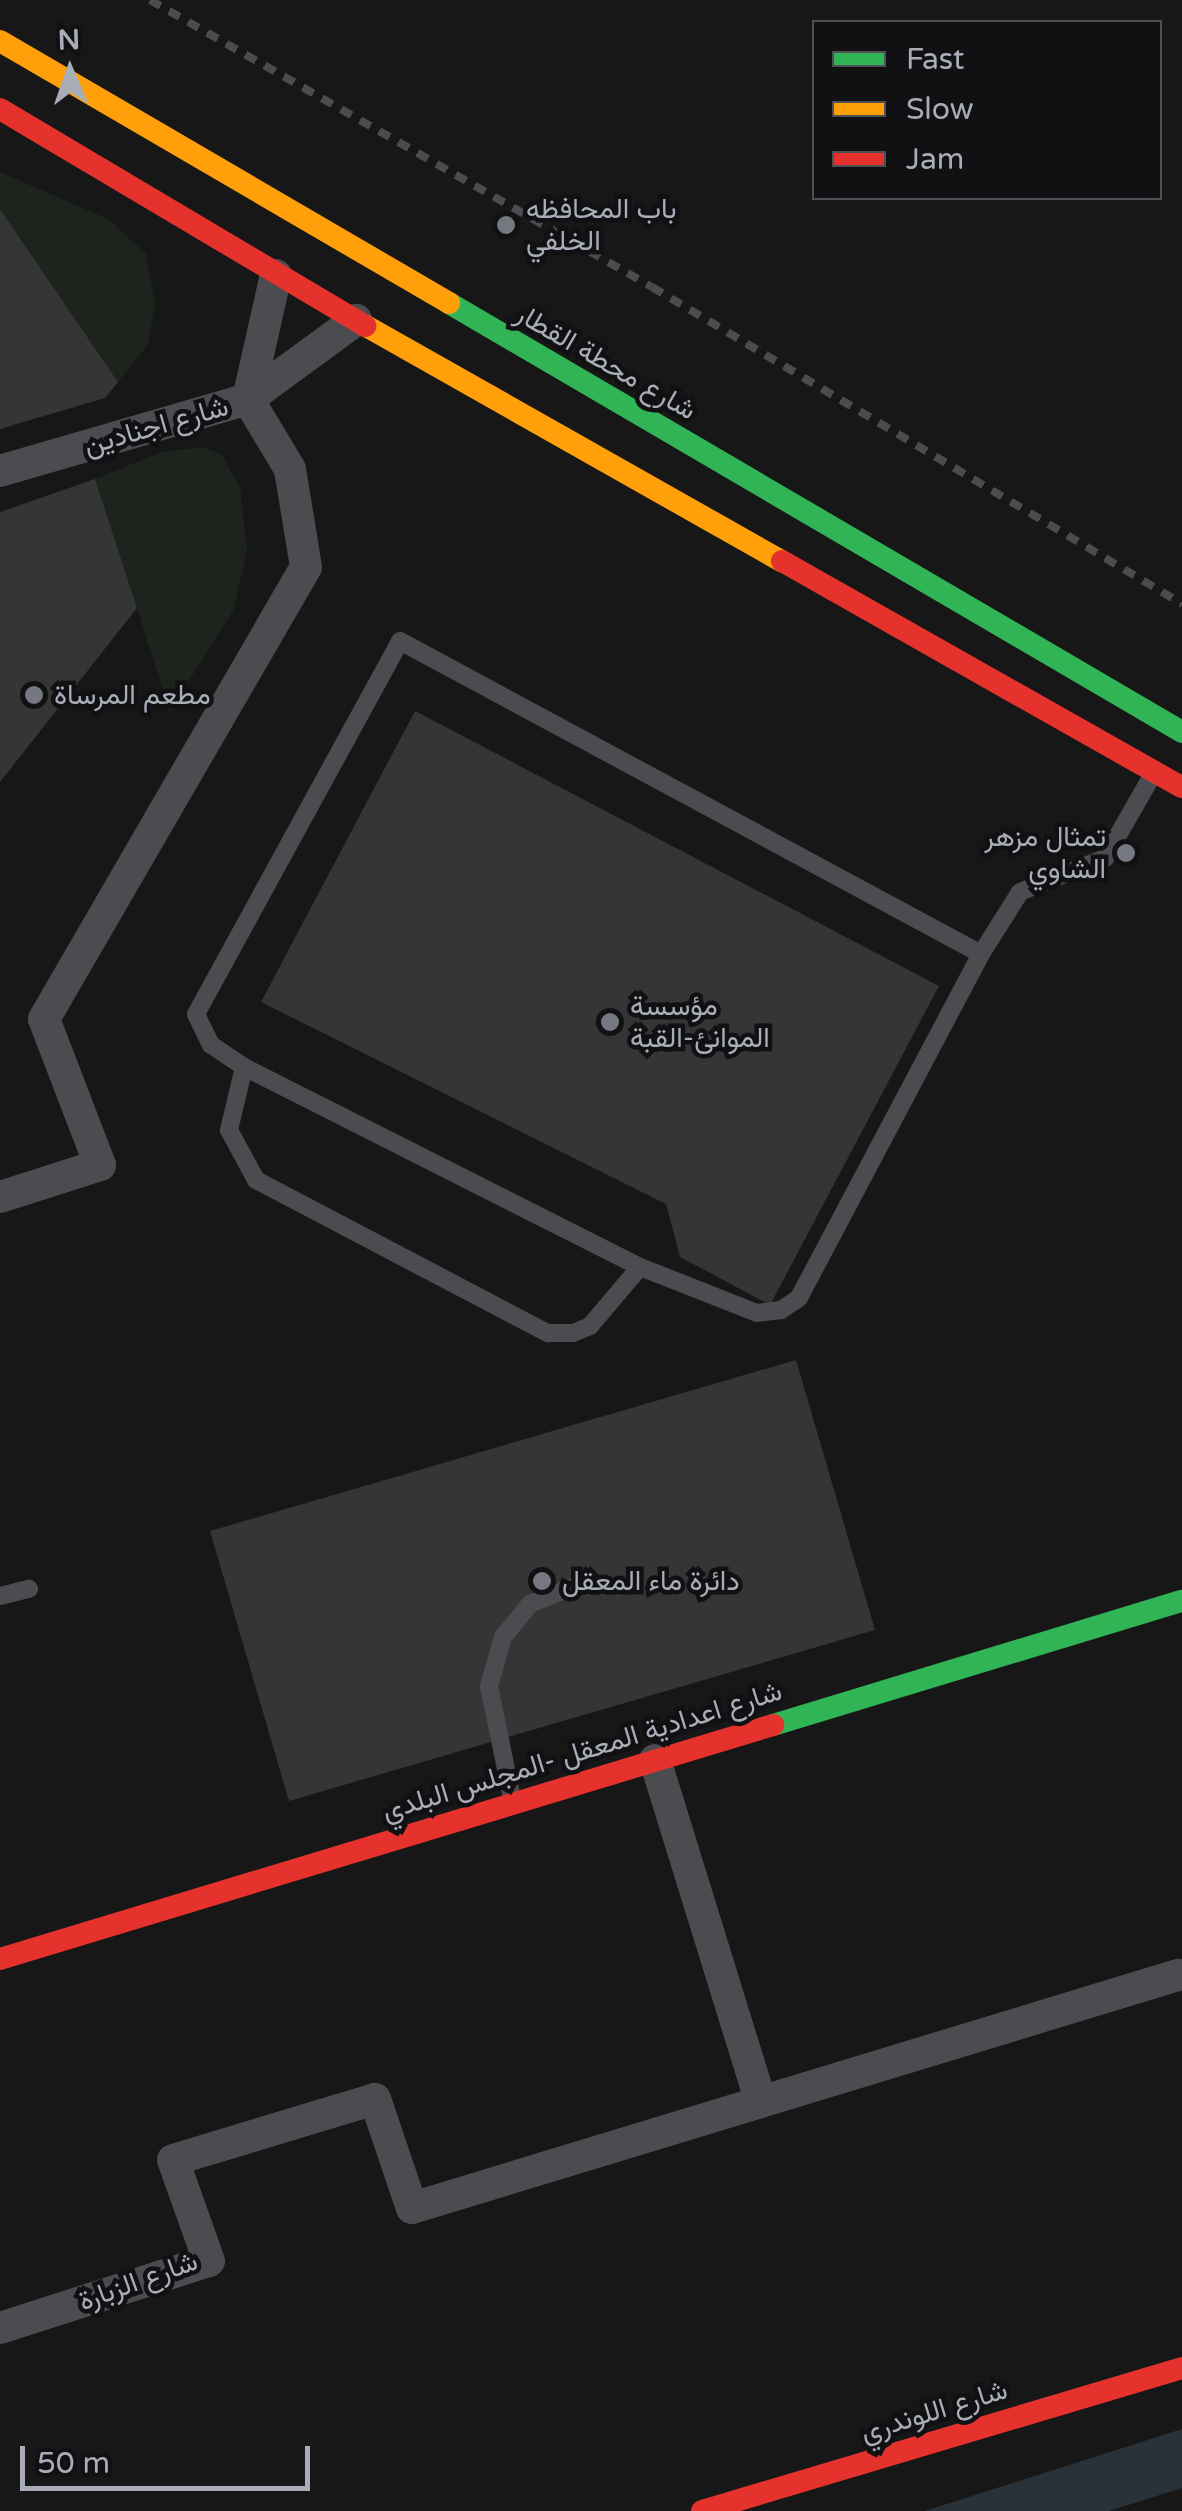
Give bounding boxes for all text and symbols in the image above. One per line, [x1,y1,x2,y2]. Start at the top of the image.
north arrow [20,20,120,120]
legend [812,20,1162,200]
text: N [57,23,81,57]
text: Fast [906,41,965,78]
text: Slow [906,91,974,128]
text: Jam [906,141,964,178]
place label: باب المحافظه الخلفي [526,192,677,258]
marker: باب المحافظه الخلفي [495,214,517,236]
street label: شارع محطة القطار [510,297,702,427]
street label: شارع اجنادين [80,389,232,463]
place label: مطعم المرساة [54,678,211,712]
marker: مطعم المرساة [23,684,45,706]
place label: تمثال مزهر الشاوي [984,820,1106,886]
marker: تمثال مزهر الشاوي [1115,842,1137,864]
place label: مؤسسة الموانئ-القبة [630,989,770,1055]
marker: مؤسسة الموانئ-القبة [599,1011,621,1033]
place label: دائرة ماء المعقل [562,1564,740,1598]
marker: دائرة ماء المعقل [531,1570,553,1592]
street label: شارع اعدادية المعقل -المجلس البلدي [378,1674,786,1828]
street label: شارع الزبارة [74,2244,202,2318]
street label: شارع اللوندري [857,2373,1011,2449]
scale bar [25,2426,315,2488]
text: 50 m [37,2445,110,2482]

